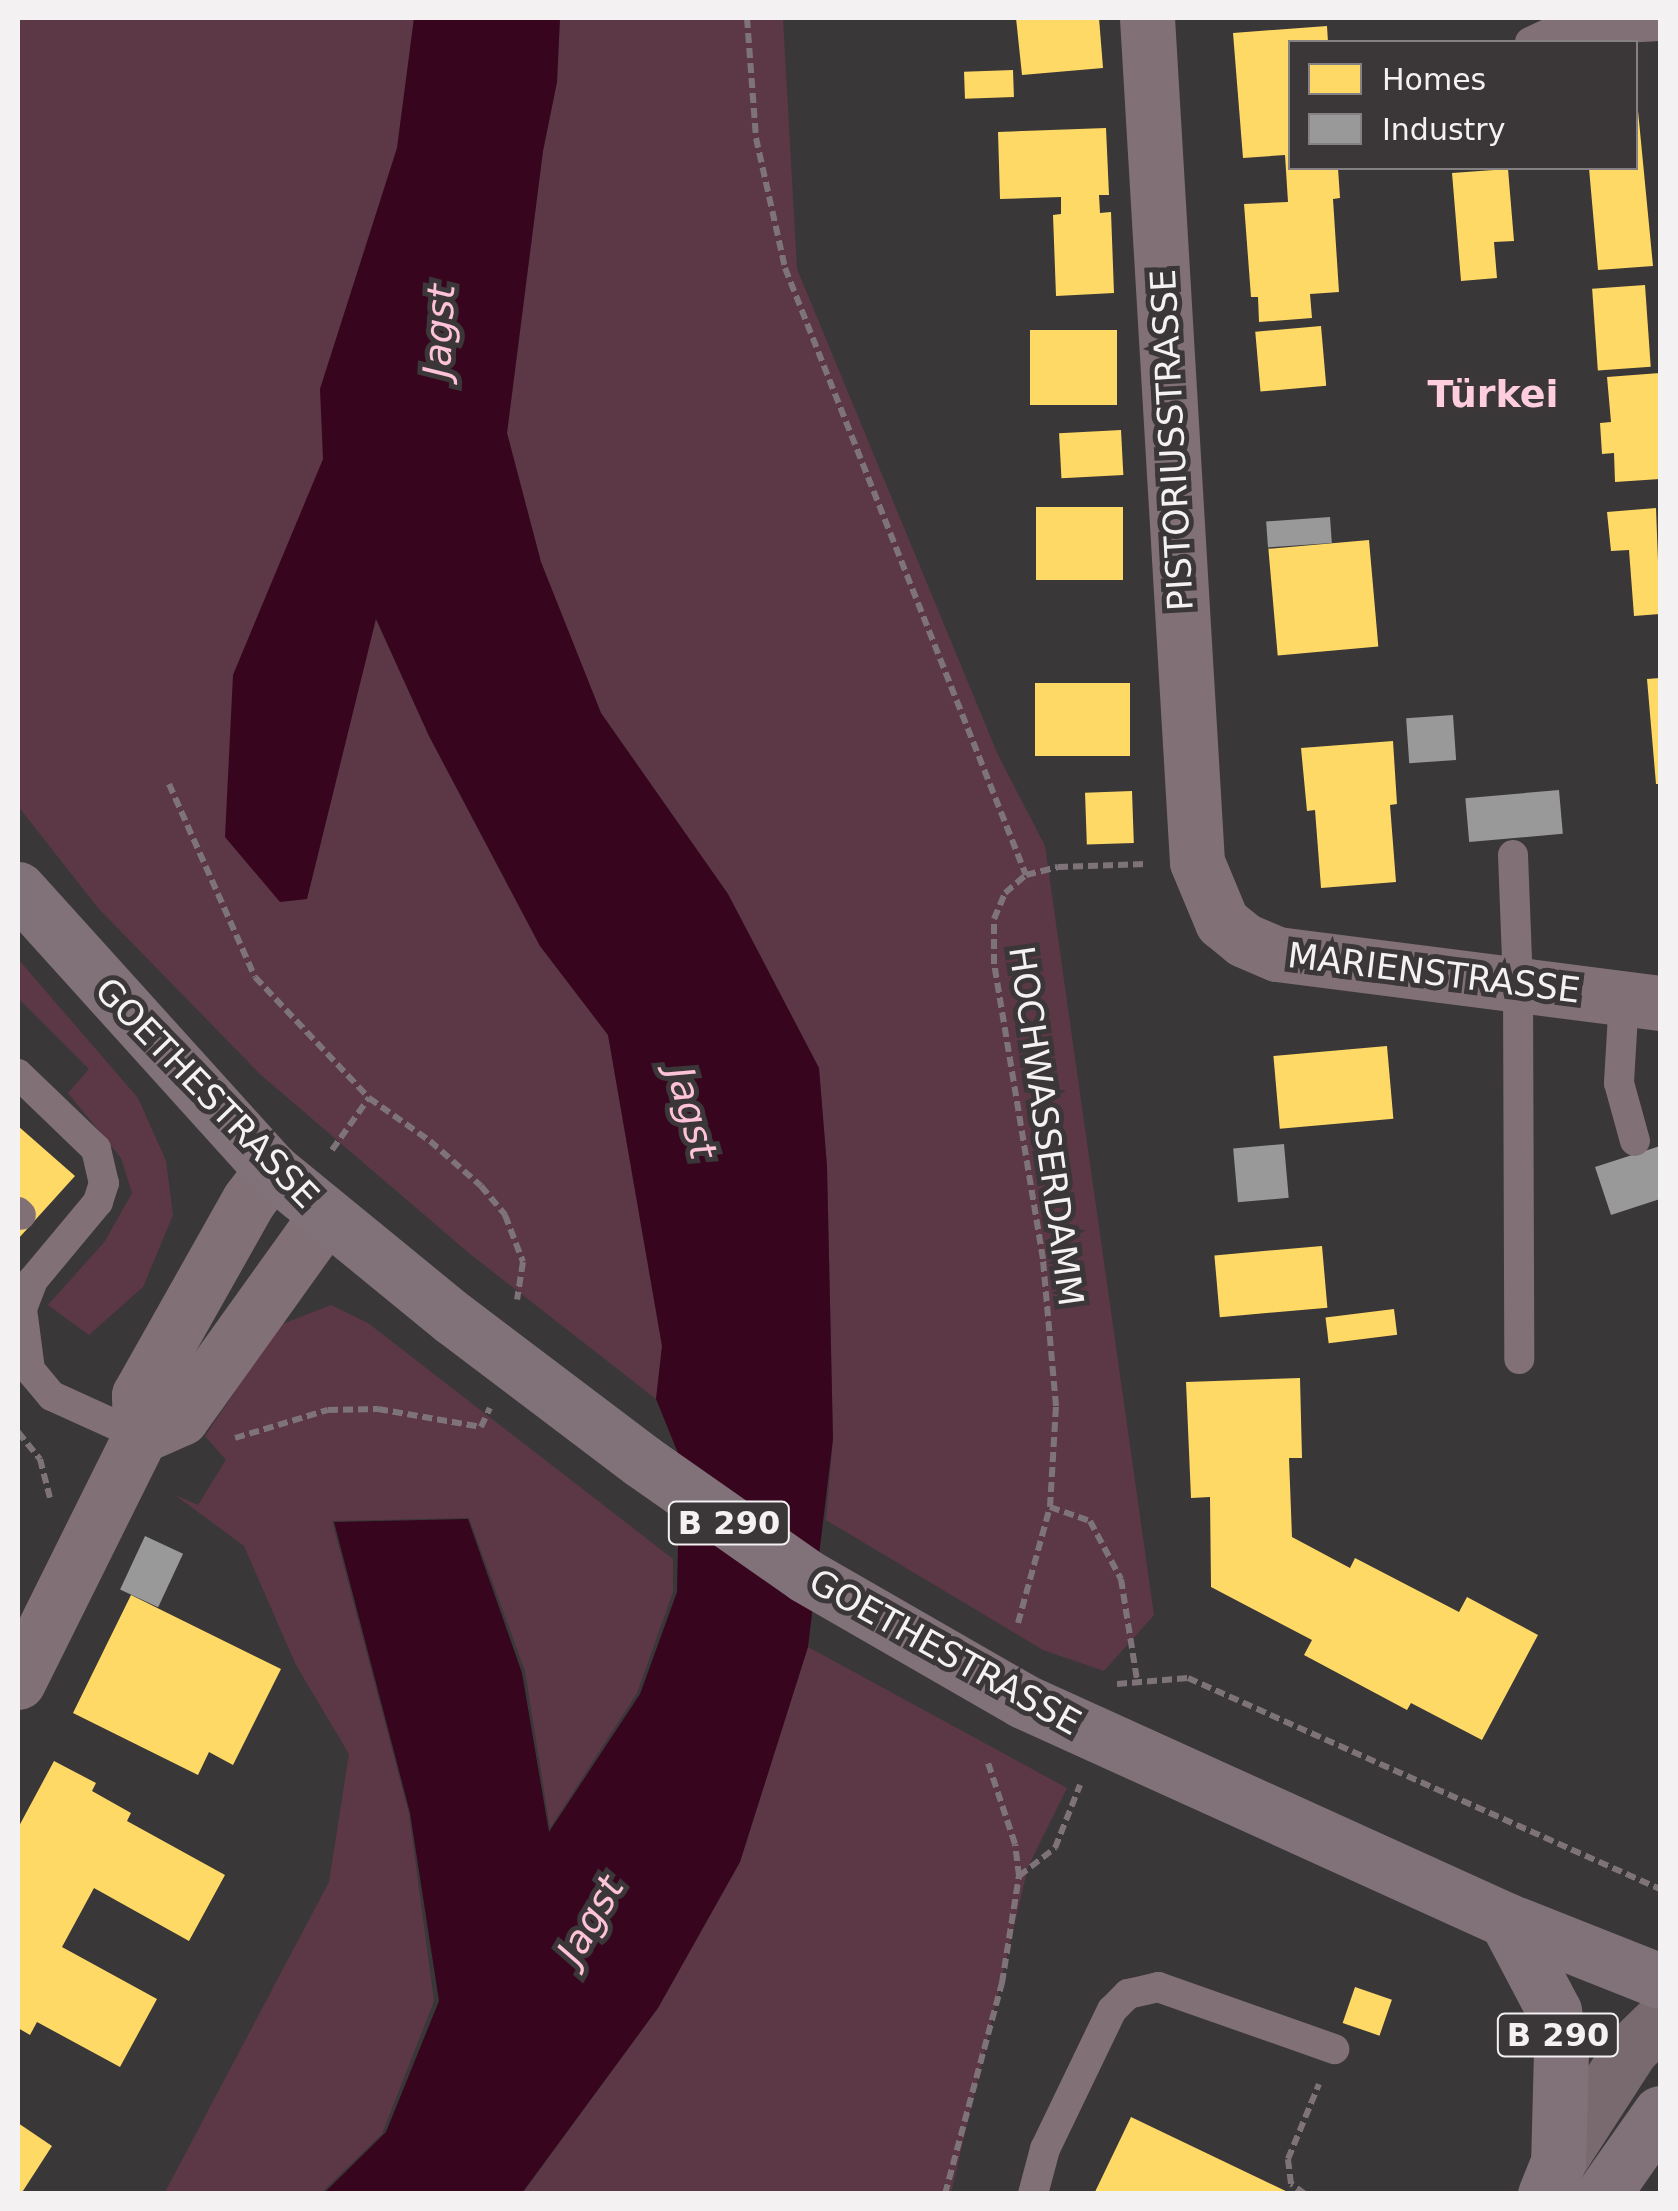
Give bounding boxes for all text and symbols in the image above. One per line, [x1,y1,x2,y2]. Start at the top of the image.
legend [1288,40,1638,170]
text: Homes [1382,62,1486,97]
text: Industry [1382,112,1505,147]
street label: PISTORIUSSTRASSE [1142,268,1202,612]
water label: Jagst [415,283,465,379]
district label: Türkei [1427,372,1559,418]
street label: MARIENSTRASSE [1286,934,1582,1012]
street label: HOCHWASSERDAMM [1000,943,1092,1309]
street label: GOETHESTRASSE [86,969,328,1217]
water label: Jagst [656,1062,726,1164]
road number: B 290 [666,1496,792,1550]
street label: GOETHESTRASSE [802,1560,1088,1744]
water label: Jagst [548,1868,634,1972]
road number: B 290 [1496,2008,1620,2062]

